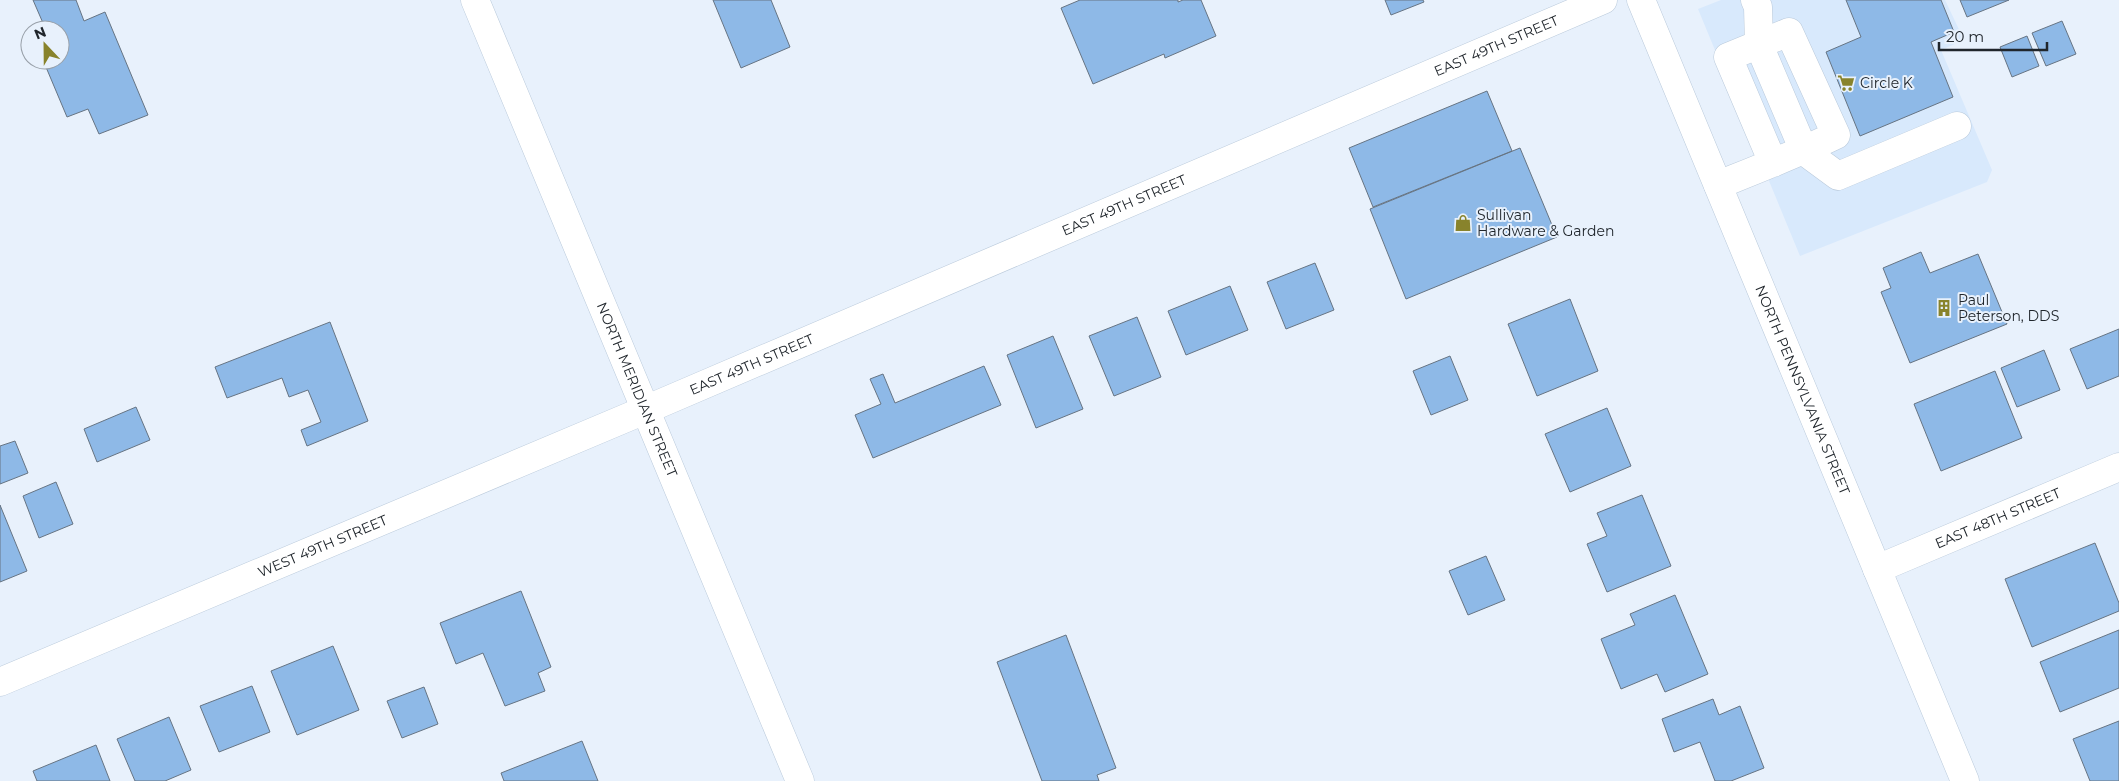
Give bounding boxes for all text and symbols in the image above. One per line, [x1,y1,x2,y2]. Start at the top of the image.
street label: EAST 49TH STREET [1431,11,1561,80]
north arrow [20,20,70,70]
scale bar [1939,20,2046,52]
text: N [32,22,49,43]
text: 20 m [1946,27,1984,46]
supermarket icon: Circle K [1836,73,1856,93]
place label: Circle K [1860,74,1913,92]
street label: EAST 49TH STREET [1059,170,1189,240]
place label: Sullivan Hardware & Garden [1477,206,1614,240]
shop icon: Sullivan Hardware & Garden [1453,213,1473,233]
street label: NORTH PENNSYLVANIA STREET [1751,282,1854,497]
place label: Paul Peterson, DDS [1958,291,2059,325]
building icon: Paul Peterson, DDS [1934,298,1954,318]
street label: NORTH MERIDIAN STREET [593,299,682,480]
street label: EAST 49TH STREET [687,330,817,399]
street label: EAST 48TH STREET [1932,484,2063,553]
street label: WEST 49TH STREET [255,511,390,581]

